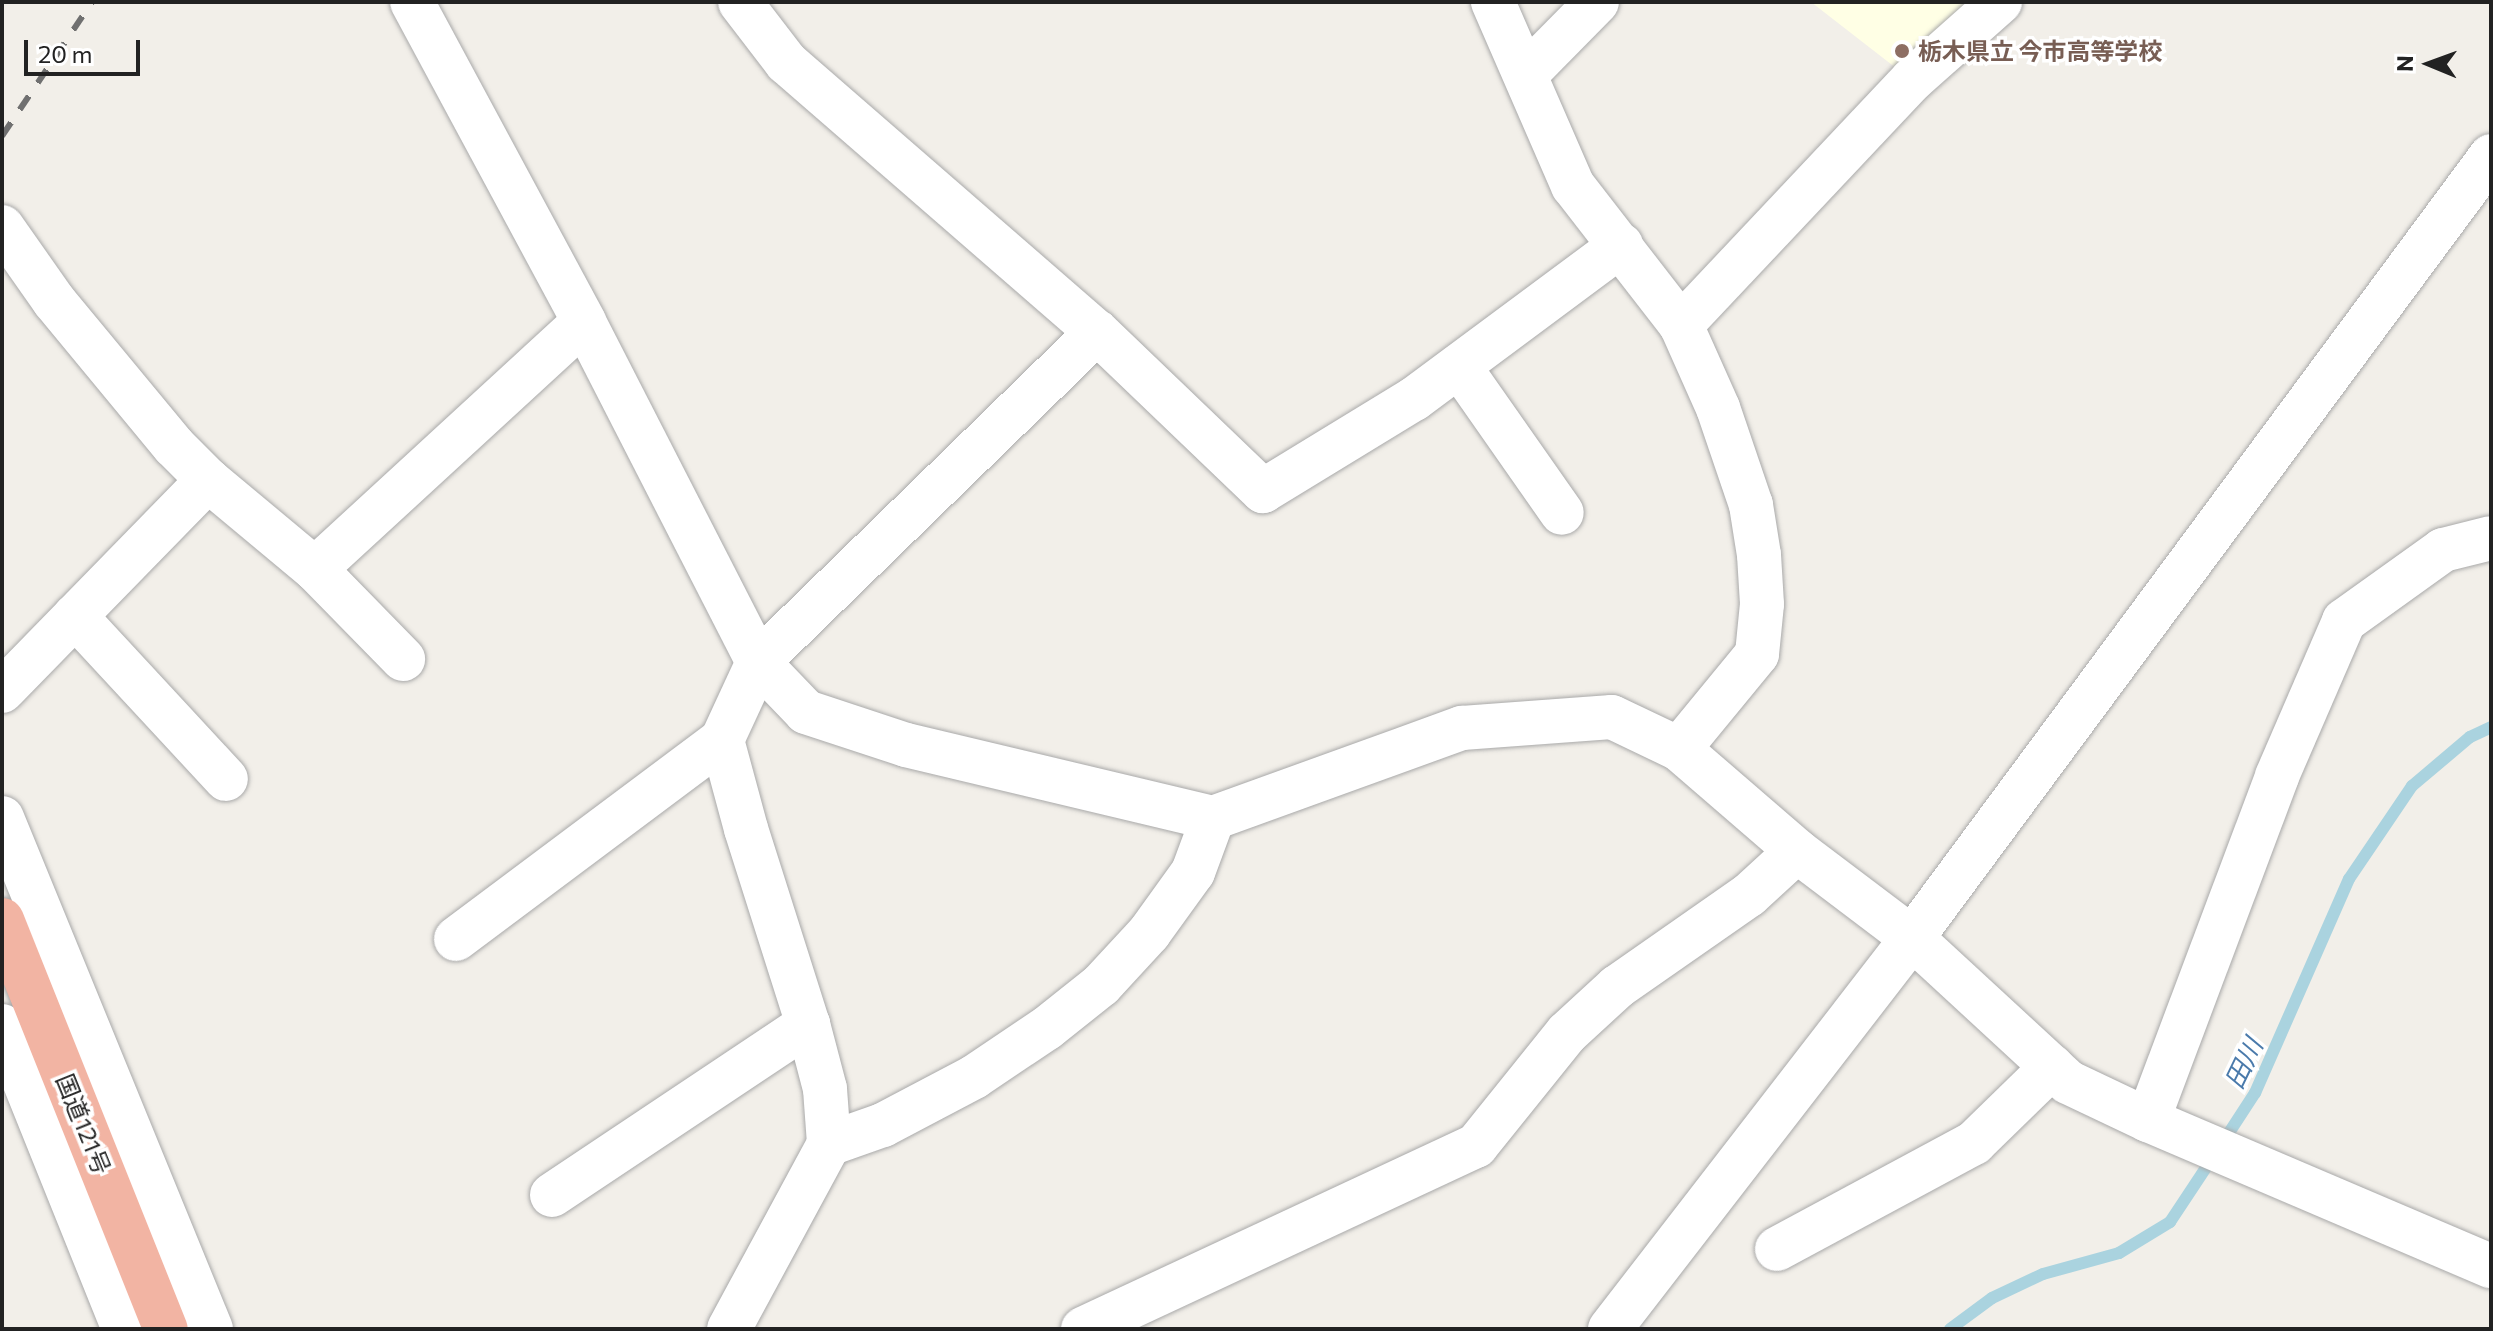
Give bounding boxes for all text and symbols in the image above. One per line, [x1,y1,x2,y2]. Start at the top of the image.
scale bar [28,24,144,74]
north arrow [2389,24,2469,104]
place label: 栃木県立 今市高等学校 [1918,37,2163,65]
text: 20 m [38,39,92,68]
marker: 栃木県立 今市高等学校 [1893,42,1911,60]
text: N [2391,55,2418,72]
water label: 田川 [2218,1033,2268,1093]
street label: 国道121号 [51,1070,117,1178]

